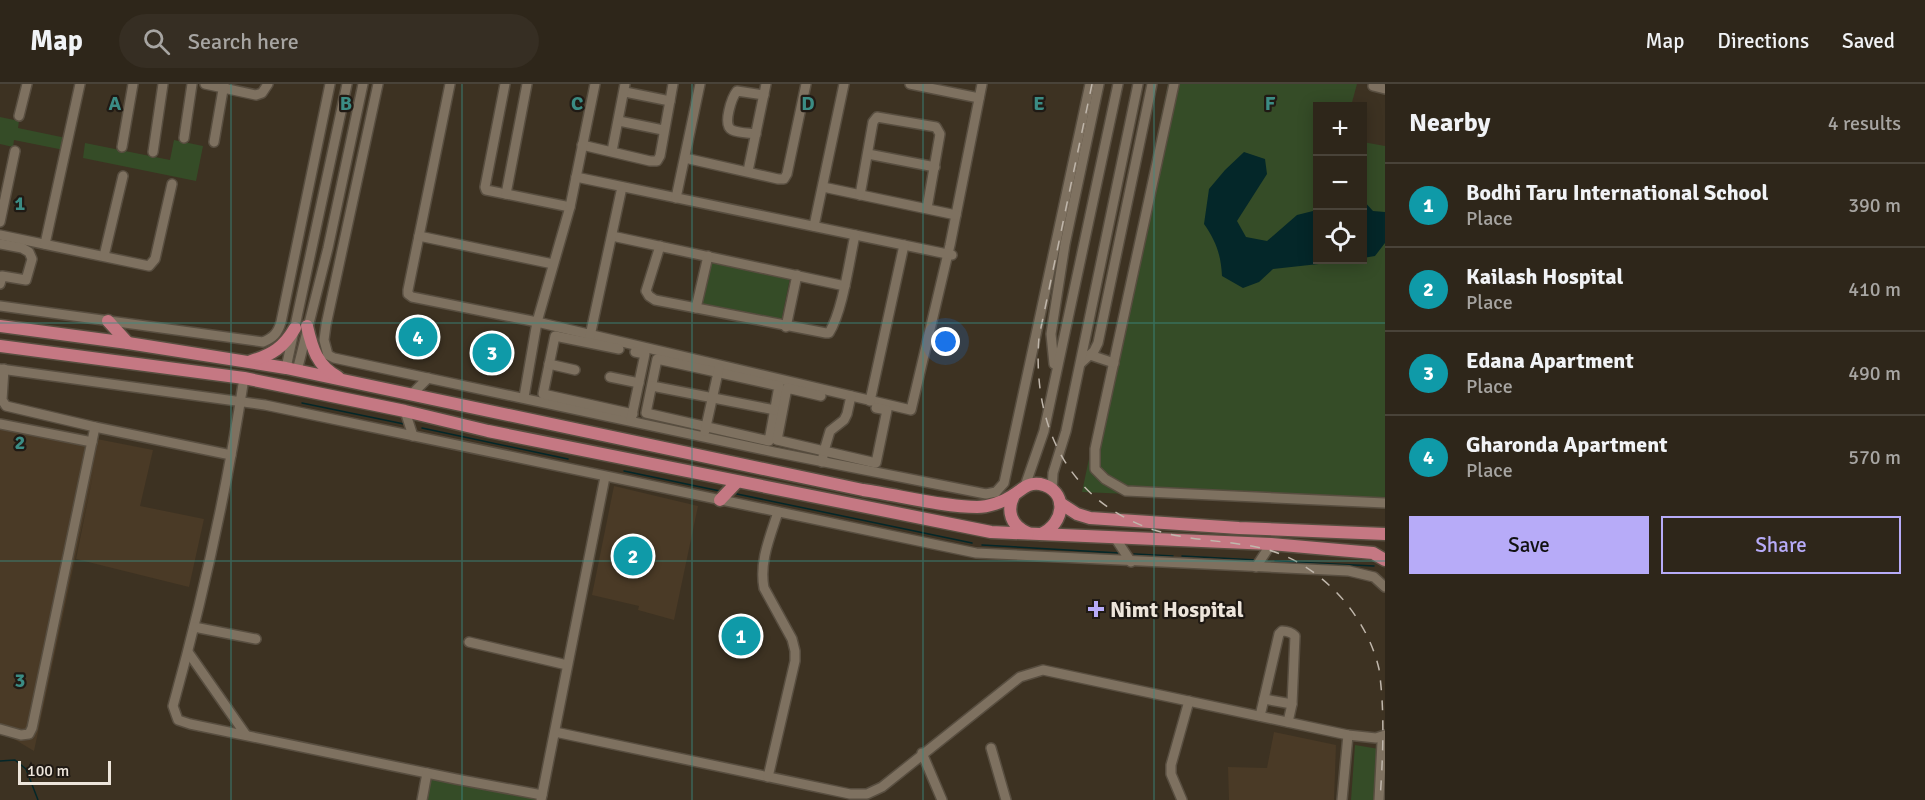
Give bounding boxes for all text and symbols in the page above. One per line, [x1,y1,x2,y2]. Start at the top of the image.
search box [119,14,539,68]
text: Map [30,24,83,58]
icon: search [140,25,173,58]
text: Search here [188,28,299,55]
text: Map [1646,28,1684,54]
text: Directions [1717,28,1809,54]
text: Saved [1842,28,1895,54]
text: A [109,91,122,116]
text: B [340,91,352,116]
text: C [571,91,583,116]
text: D [801,91,815,116]
text: E [1033,91,1045,116]
text: F [1265,91,1276,116]
map controls [1313,102,1367,264]
button: + [1313,102,1367,156]
text: Nearby [1409,107,1490,139]
text: 4 results [1828,111,1901,136]
button: − [1313,156,1367,210]
text: Bodhi Taru International School [1466,179,1768,206]
text: 1 [15,191,26,216]
text: 1 [1423,193,1434,218]
text: 390 m [1848,193,1901,218]
text: Place [1466,206,1513,231]
button: locate [1313,210,1367,264]
text: Kailash Hospital [1466,263,1623,290]
text: 2 [1423,277,1434,302]
text: 410 m [1848,277,1901,302]
text: Place [1466,290,1513,315]
pin: 4 [398,314,438,360]
your location [931,327,960,356]
pin: 3 [472,330,512,376]
text: Edana Apartment [1466,347,1634,374]
text: 3 [1423,361,1434,386]
text: 490 m [1848,361,1901,386]
text: Place [1466,374,1513,399]
text: 2 [15,430,25,455]
text: Gharonda Apartment [1466,431,1667,458]
text: 4 [1423,445,1434,470]
text: 570 m [1848,445,1901,470]
text: Place [1466,458,1513,483]
button: Save [1409,516,1649,574]
button: Share [1661,516,1901,574]
pin: 2 [614,534,652,578]
place label: Nimt Hospital [1110,596,1244,623]
marker: Nimt Hospital [1087,600,1105,618]
pin: 1 [722,614,760,658]
text: 3 [15,668,25,693]
scale bar [18,758,111,786]
text: 100 m [27,761,69,781]

